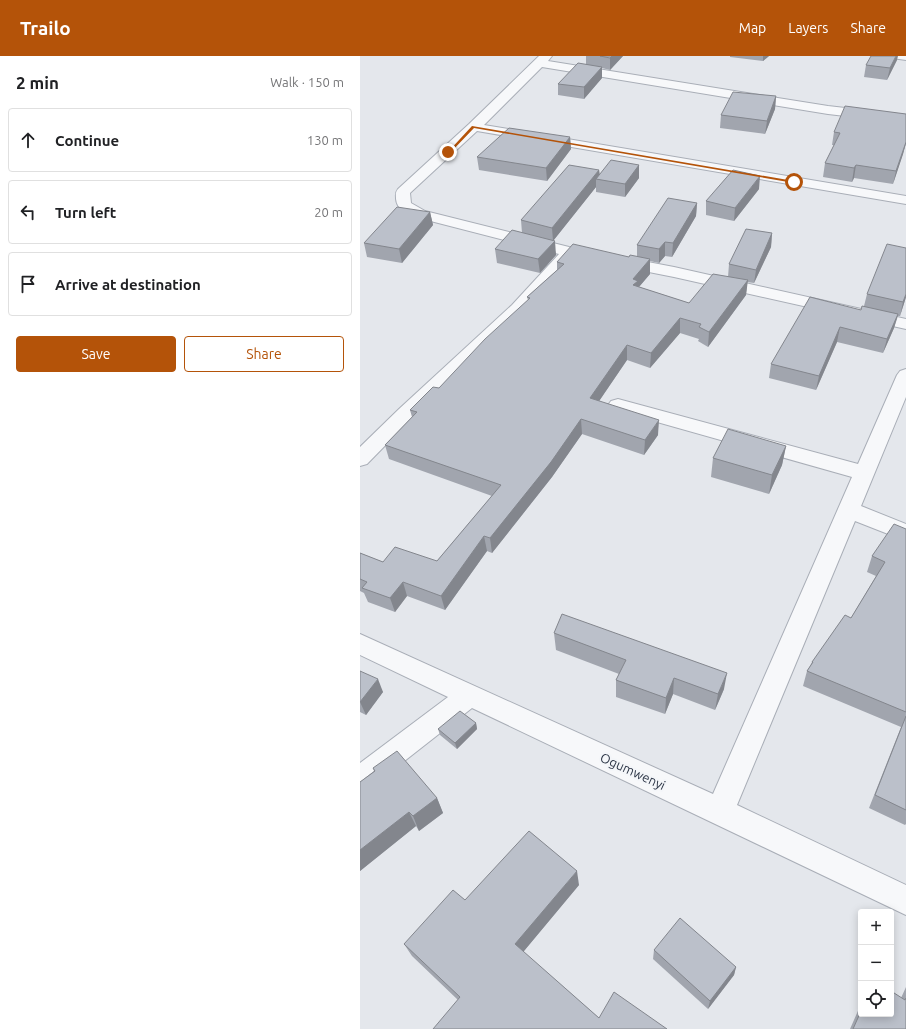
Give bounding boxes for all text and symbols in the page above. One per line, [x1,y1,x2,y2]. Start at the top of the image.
text: Trailo [20,17,71,39]
text: Map [739,20,766,36]
text: Layers [788,20,828,36]
text: Share [850,20,886,36]
text: 2 min [16,73,59,92]
text: Walk · 150 m [270,75,344,89]
icon: ahead [17,129,39,151]
text: Continue [55,132,119,149]
text: 130 m [307,133,343,147]
route end [439,143,457,161]
route start [785,173,803,191]
icon: left [17,201,39,223]
text: Turn left [55,204,116,221]
text: 20 m [314,205,343,219]
icon: arrive [17,273,39,295]
text: Arrive at destination [55,276,201,293]
button: Save [16,336,176,372]
button: Share [184,336,344,372]
street label: Ogumwenyi [598,750,668,792]
map controls [858,909,894,1017]
button: + [858,909,894,945]
button: − [858,945,894,981]
button: locate [858,981,894,1017]

